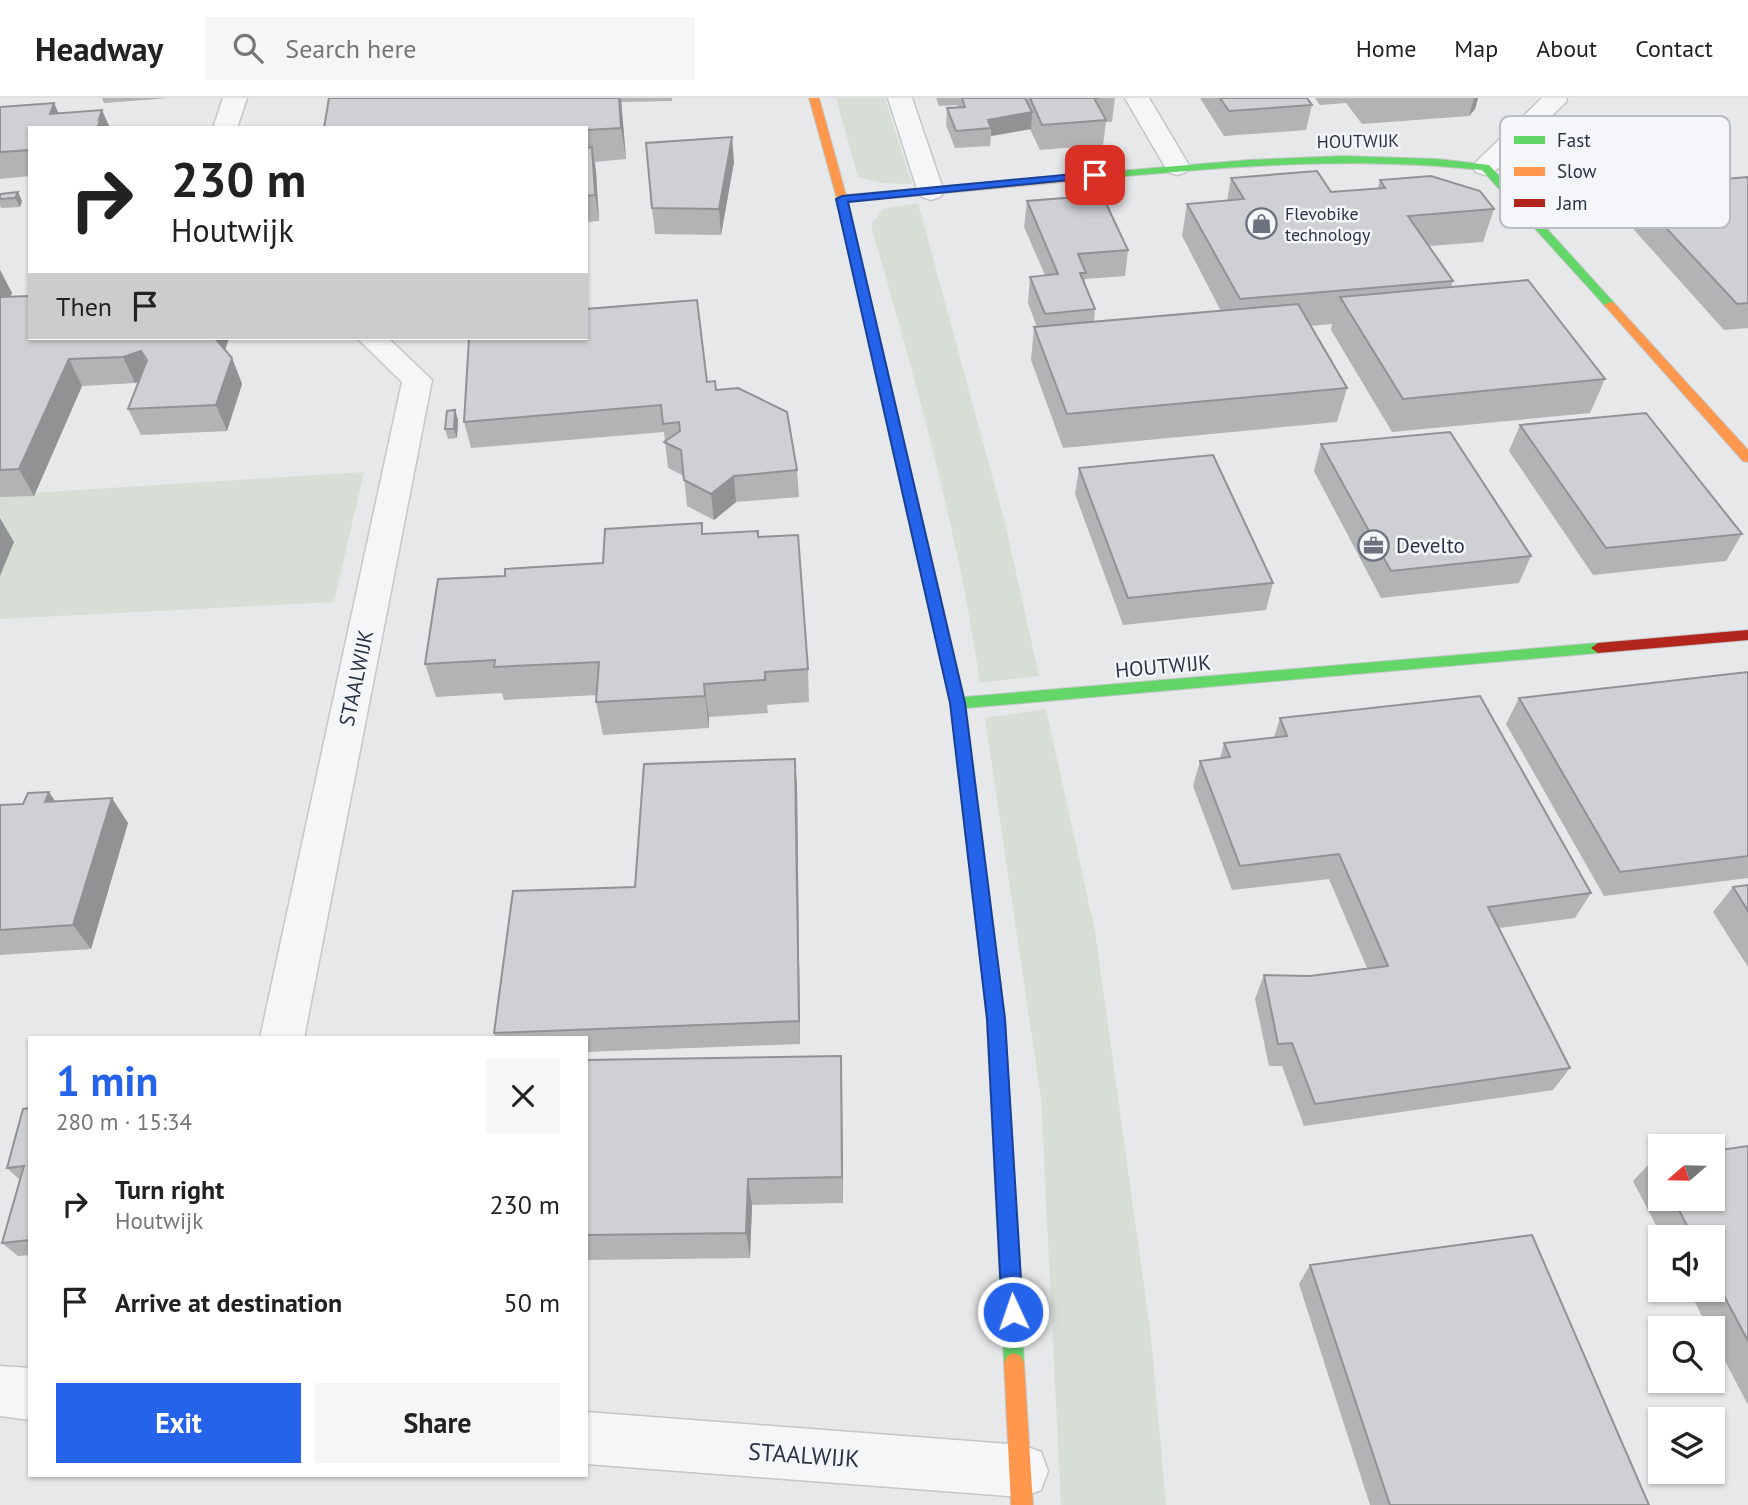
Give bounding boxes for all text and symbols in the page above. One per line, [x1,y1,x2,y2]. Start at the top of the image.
search box [205,17,695,80]
text: Headway [35,27,163,70]
icon: search [229,29,267,67]
text: Search here [285,32,416,65]
text: Home [1356,33,1416,64]
text: Map [1454,33,1498,64]
text: About [1536,33,1597,64]
text: Contact [1635,33,1713,64]
legend [1500,116,1730,228]
text: Fast [1557,128,1591,152]
street label: HOUTWIJK [1317,129,1399,153]
pin [1065,145,1125,205]
text: 230 m [171,147,306,211]
icon: right [56,154,147,245]
icon: arrive [1076,156,1114,194]
text: Slow [1557,159,1597,183]
text: Jam [1556,191,1587,215]
place label: Flevobike technology [1285,202,1371,246]
shop icon: Flevobike technology [1245,206,1279,240]
text: Houtwijk [171,209,294,251]
icon: arrive [126,287,164,325]
text: Then [56,290,112,323]
office icon: Develto [1356,528,1390,562]
place label: Develto [1396,532,1465,559]
street label: STAALWIJK [333,627,379,729]
street label: HOUTWIJK [1114,648,1212,684]
text: 1 min [56,1053,158,1108]
button: close [486,1059,560,1133]
text: 280 m · 15:34 [56,1107,192,1136]
north arrow [1648,1134,1726,1211]
map controls [1648,1134,1725,1484]
text: Turn right [115,1173,224,1206]
icon: right [56,1185,94,1223]
text: 230 m [489,1188,560,1221]
text: Houtwijk [115,1206,203,1235]
button: sound [1648,1225,1725,1302]
position arrow [976,1275,1050,1349]
icon: arrive [56,1283,94,1321]
text: Arrive at destination [115,1286,342,1319]
text: 50 m [504,1286,560,1319]
button: search [1648,1316,1725,1393]
button: Exit [56,1383,301,1463]
button: Share [315,1383,560,1463]
button: layers [1648,1407,1725,1484]
street label: STAALWIJK [747,1436,861,1474]

